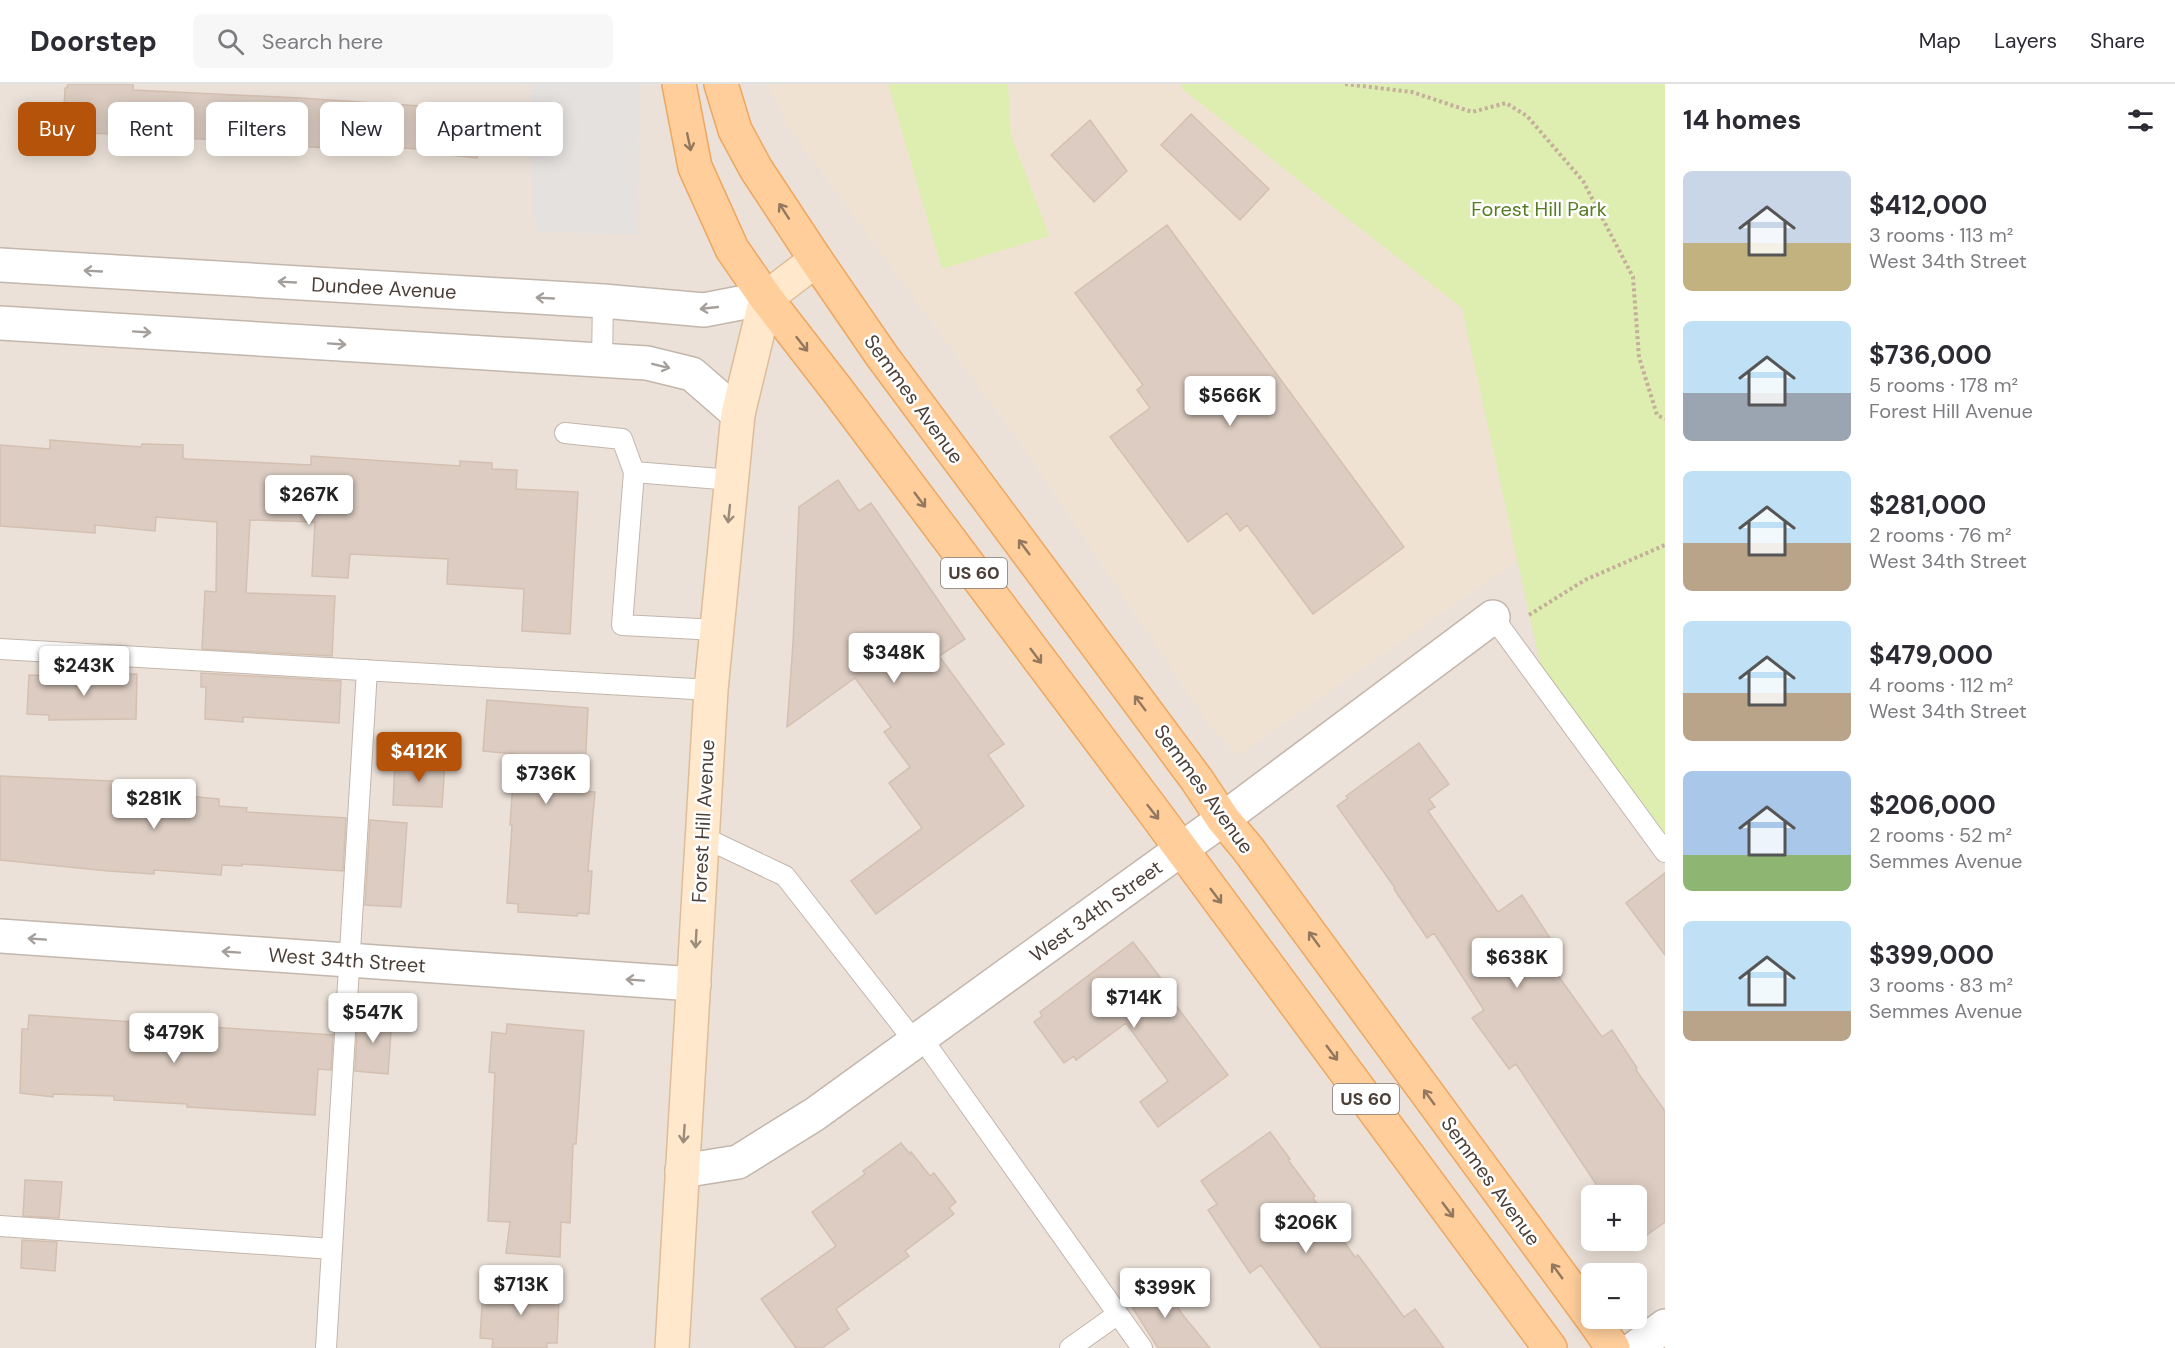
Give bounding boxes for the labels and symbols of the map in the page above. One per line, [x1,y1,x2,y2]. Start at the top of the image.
one-way arrow [684,131,695,151]
park label: Forest Hill Park [1471,196,1607,222]
one-way arrow [777,203,789,220]
one-way arrow [83,265,103,276]
street label: Dundee Avenue [311,271,457,305]
one-way arrow [278,277,298,288]
one-way arrow [536,292,556,303]
one-way arrow [699,303,719,314]
one-way arrow [132,327,152,338]
street label: Semmes Avenue [858,329,970,469]
one-way arrow [796,336,808,352]
one-way arrow [326,339,346,350]
one-way arrow [651,361,670,373]
pin: $566K [1188,376,1272,427]
pin: $267K [267,475,351,526]
one-way arrow [913,491,926,507]
one-way arrow [723,504,734,524]
one-way arrow [1018,539,1030,555]
road number: US 60 [941,558,1007,588]
pin: $348K [852,633,936,684]
pin: $243K [42,646,126,697]
one-way arrow [1030,648,1043,664]
one-way arrow [1134,696,1146,712]
street label: Semmes Avenue [1148,719,1260,859]
pin: $412K [377,732,461,783]
street label: Forest Hill Avenue [686,738,720,904]
pin: $736K [504,754,588,805]
pin: $281K [112,779,196,830]
one-way arrow [1147,804,1160,820]
street label: West 34th Street [1025,854,1168,968]
one-way arrow [1210,888,1222,904]
one-way arrow [691,929,702,949]
one-way arrow [1308,932,1320,948]
one-way arrow [27,933,47,944]
pin: $638K [1475,938,1559,989]
street label: West 34th Street [267,942,427,978]
one-way arrow [222,947,242,958]
one-way arrow [626,974,646,985]
pin: $714K [1092,978,1176,1029]
pin: $547K [331,993,415,1044]
pin: $479K [132,1013,216,1064]
one-way arrow [1325,1045,1338,1061]
road number: US 60 [1333,1084,1399,1114]
one-way arrow [1423,1089,1436,1105]
street label: Semmes Avenue [1435,1111,1547,1251]
one-way arrow [679,1123,690,1143]
one-way arrow [1442,1201,1454,1217]
pin: $206K [1264,1203,1348,1254]
one-way arrow [1551,1264,1563,1280]
pin: $713K [479,1265,563,1316]
pin: $399K [1123,1268,1207,1319]

